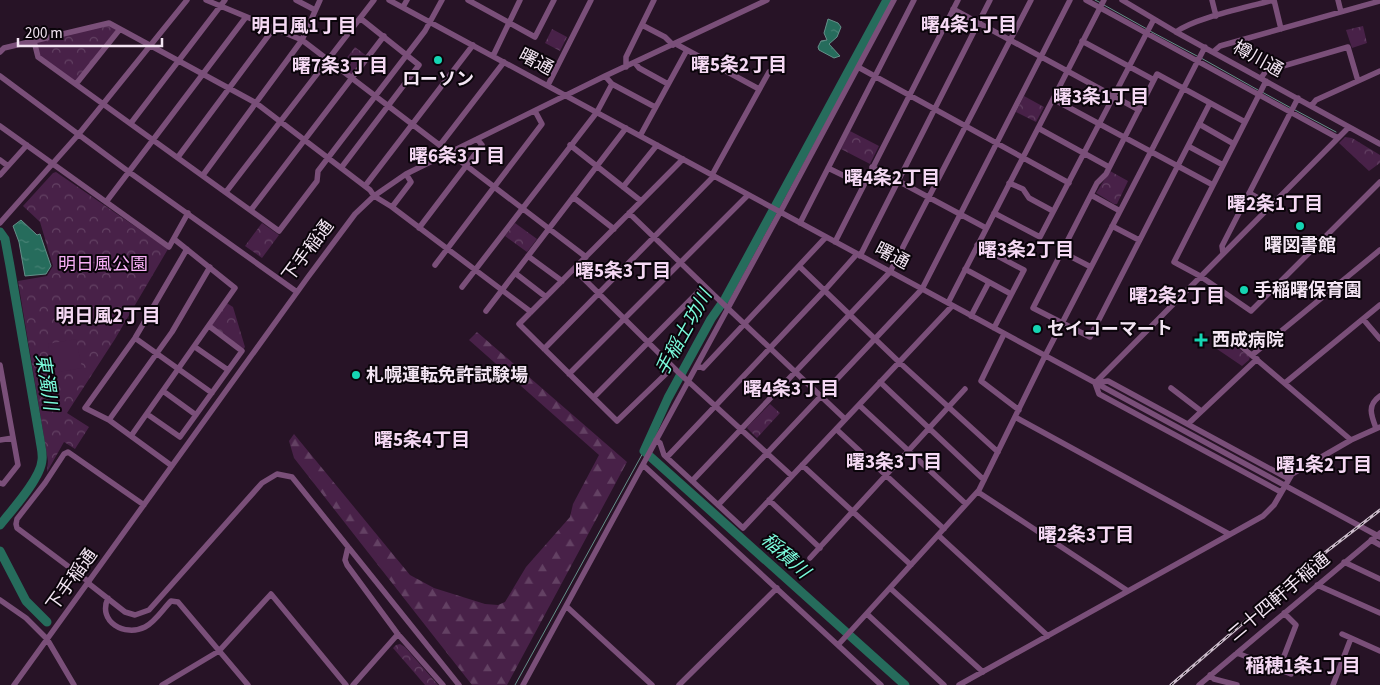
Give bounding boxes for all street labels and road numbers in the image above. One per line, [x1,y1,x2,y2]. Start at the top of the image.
street label: 樽川通 [1228,35,1288,83]
street label: 曙通 [514,43,558,81]
street label: 下手稲通 [276,215,340,287]
street label: 曙通 [870,237,914,275]
street label: 下手稲通 [41,544,103,616]
street label: 二十四軒手稲通 [1223,547,1335,647]

